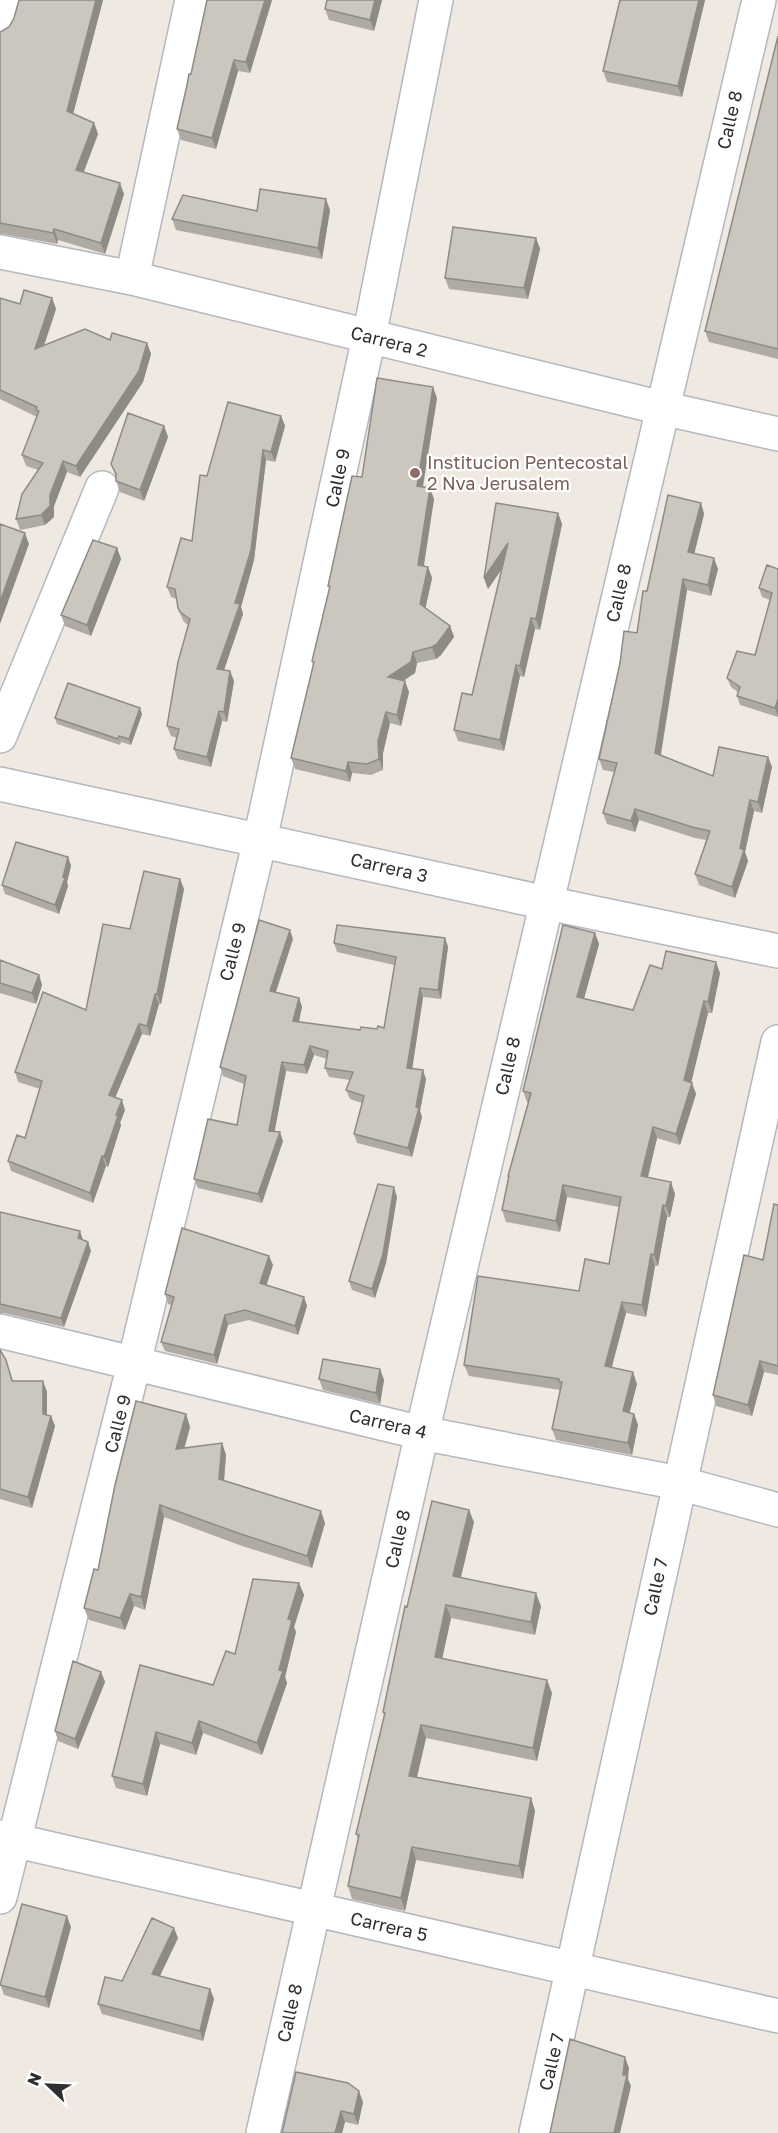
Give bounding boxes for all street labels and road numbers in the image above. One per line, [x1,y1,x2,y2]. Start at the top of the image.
street label: Calle 8 [712,88,746,151]
street label: Carrera 2 [348,321,430,361]
street label: Calle 9 [320,446,354,509]
street label: Calle 8 [601,561,635,624]
street label: Carrera 3 [348,847,430,887]
street label: Calle 9 [214,920,250,983]
street label: Calle 8 [490,1034,524,1097]
street label: Calle 9 [99,1392,135,1455]
street label: Carrera 4 [347,1403,429,1443]
street label: Calle 8 [380,1507,414,1570]
street label: Calle 7 [638,1556,672,1618]
street label: Carrera 5 [348,1906,430,1946]
street label: Calle 8 [272,1981,306,2044]
street label: Calle 7 [534,2031,568,2093]

